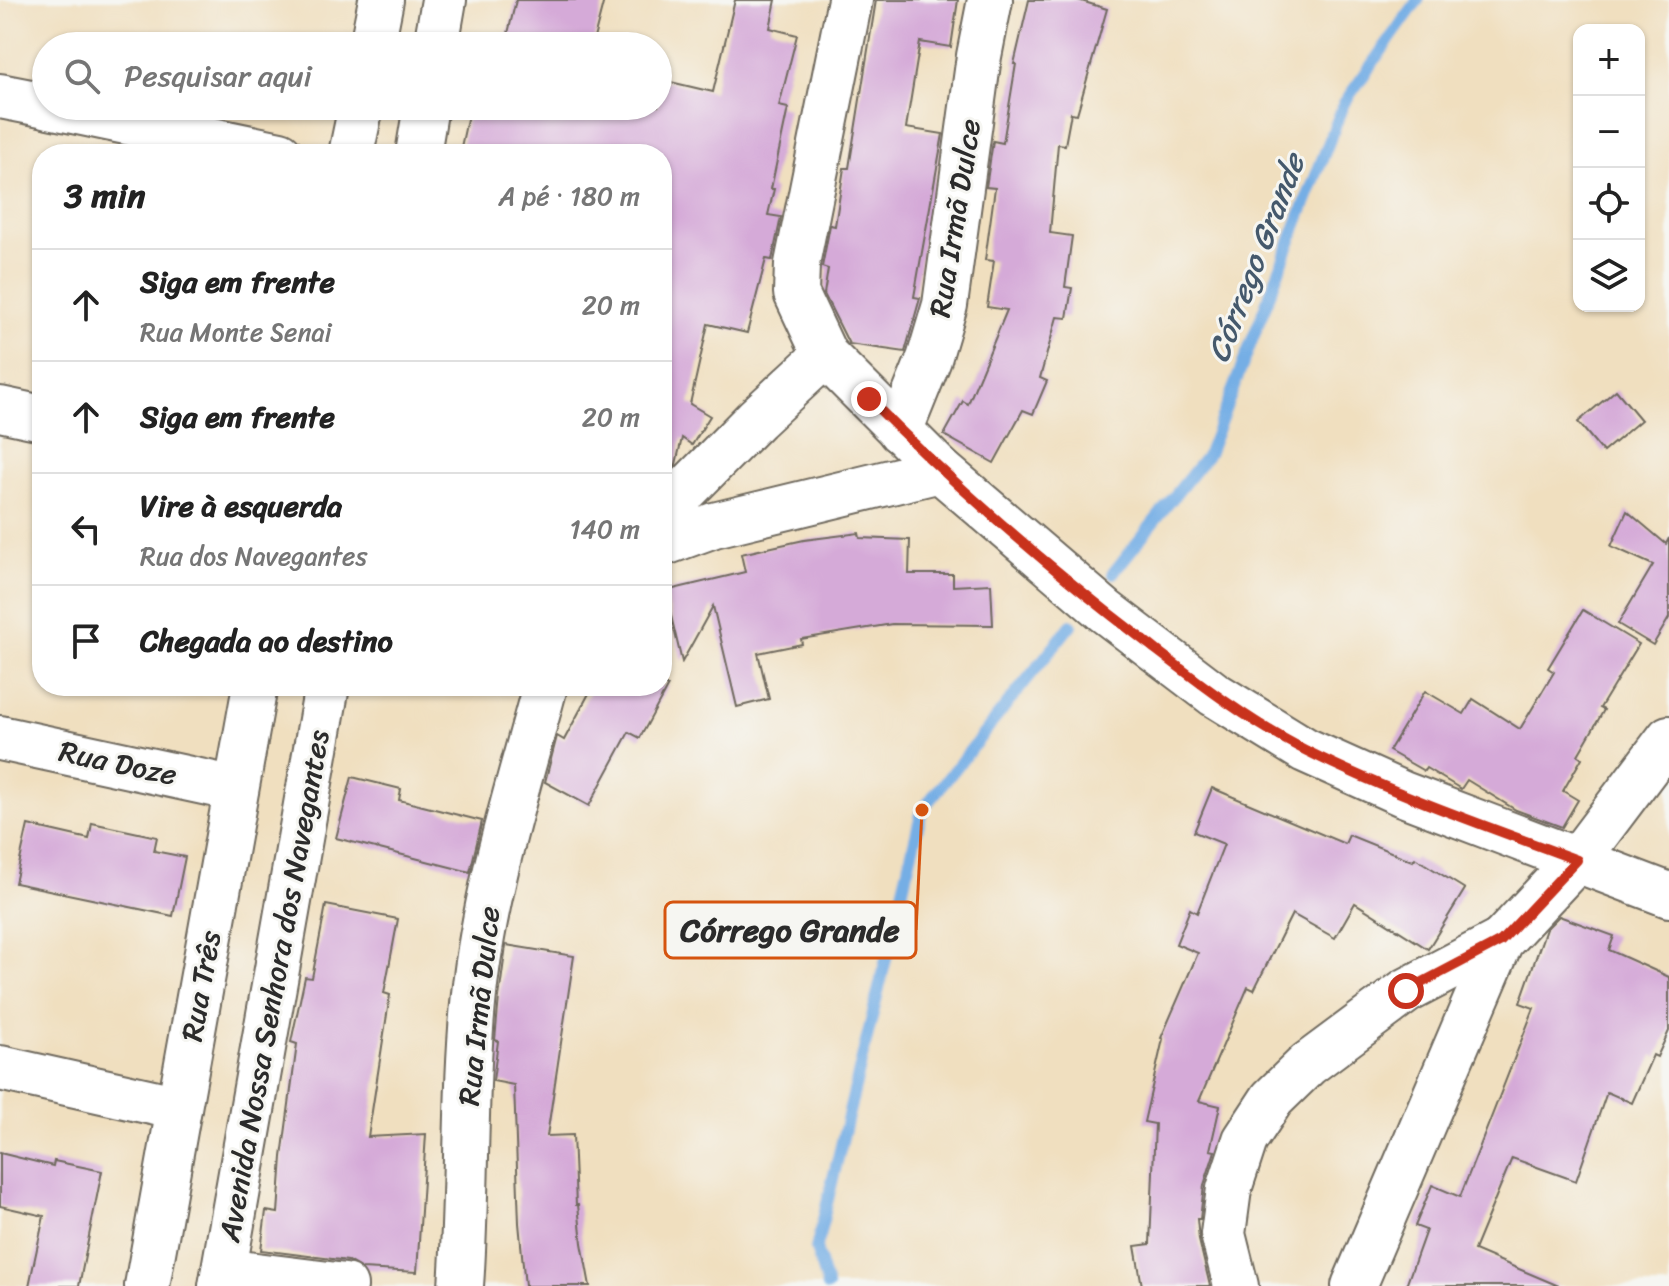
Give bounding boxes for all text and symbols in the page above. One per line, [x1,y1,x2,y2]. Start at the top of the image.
map controls [1573,24,1645,312]
button: + [1573,24,1645,96]
search box [32,32,672,120]
text: Pesquisar aqui [124,49,312,103]
icon: search [60,54,104,98]
button: − [1573,96,1645,168]
street label: Rua Irmã Dulce [913,115,997,321]
water label: Córrego Grande [1190,142,1323,371]
text: 3 min [64,166,145,226]
button: locate [1573,168,1645,240]
text: A pé · 180 m [499,173,640,219]
button: layers [1573,240,1645,312]
text: Siga em frente [140,255,335,309]
text: 20 m [582,282,640,328]
icon: ahead [64,283,108,327]
text: Rua Monte Senai [140,309,332,355]
route end [851,381,887,417]
text: Siga em frente [140,390,335,444]
text: 20 m [582,394,640,440]
icon: ahead [64,395,108,439]
text: Vire à esquerda [140,479,342,533]
text: 140 m [569,506,640,552]
icon: left [64,507,108,551]
text: Rua dos Navegantes [140,533,367,579]
text: Chegada ao destino [140,614,393,668]
icon: arrive [64,619,108,663]
street label: Rua Doze [54,724,182,802]
street label: Avenida Nossa Senhora dos Navegantes [202,725,346,1247]
callout: Córrego Grande [665,902,916,958]
text: Córrego Grande [679,902,900,959]
street label: Rua Irmã Dulce [442,904,516,1108]
street label: Rua Três [165,926,237,1046]
route start [1388,973,1424,1009]

